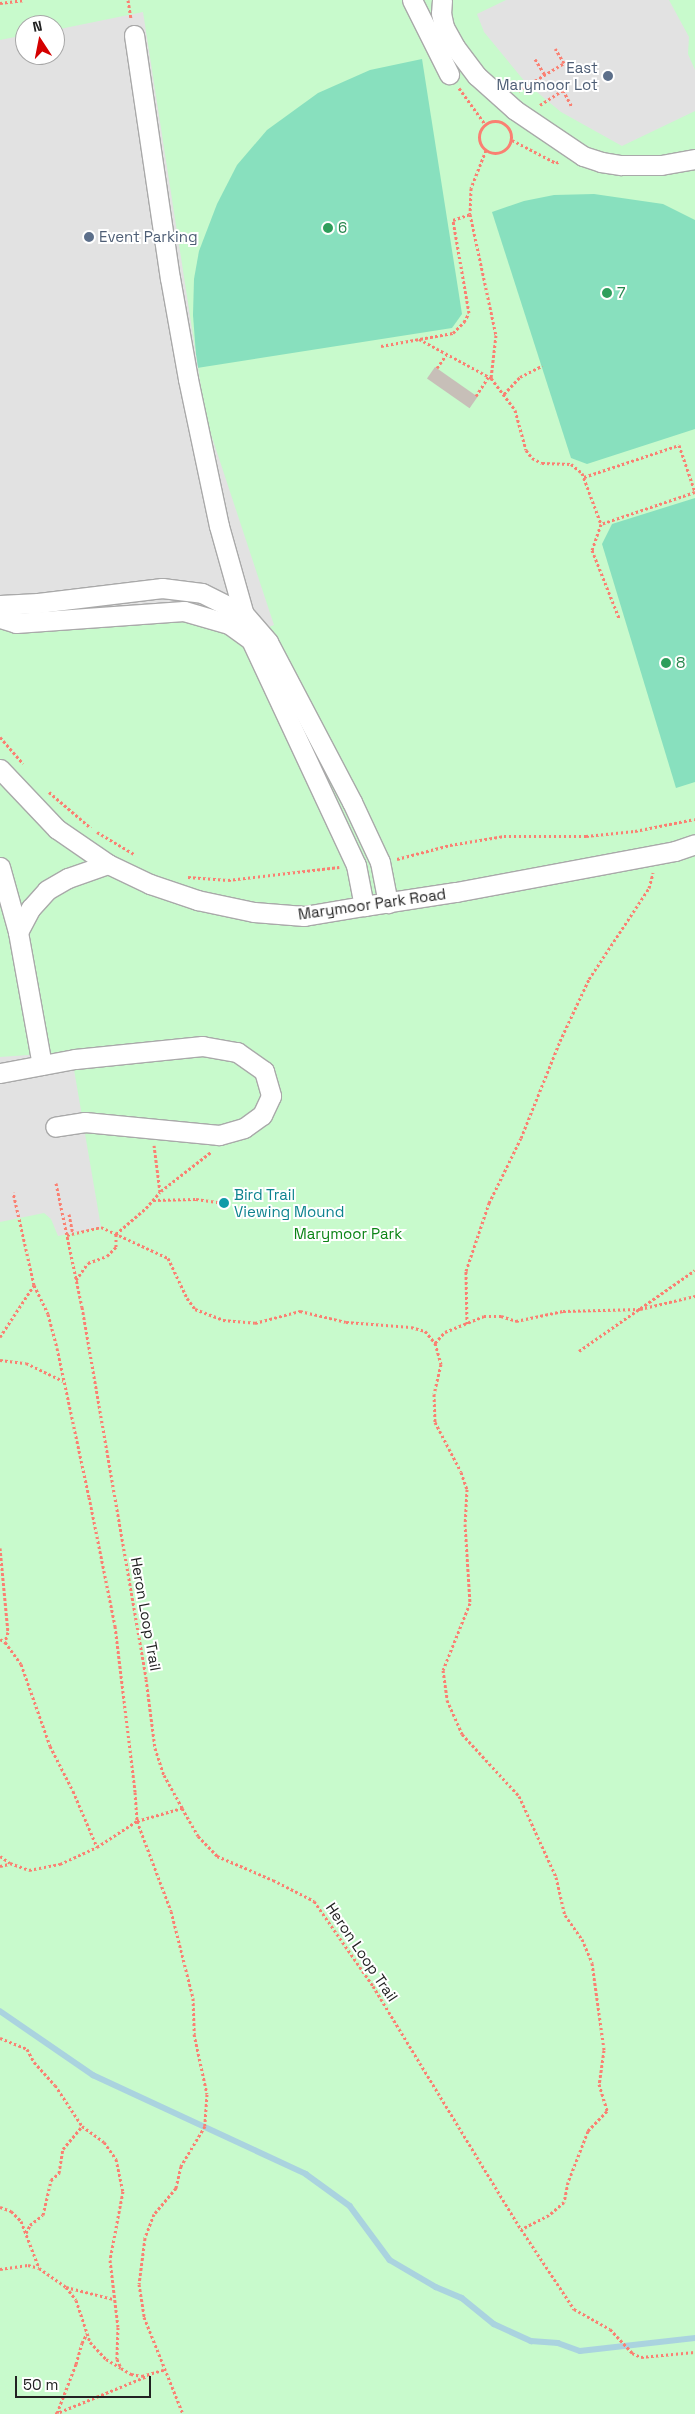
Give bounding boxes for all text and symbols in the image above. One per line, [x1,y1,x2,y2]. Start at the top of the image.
north arrow [15,15,65,65]
text: N [31,17,44,36]
place label: East Marymoor Lot [497,58,598,93]
marker: East Marymoor Lot [602,70,614,82]
place label: 6 [338,219,347,237]
marker: 6 [322,222,334,234]
place label: Event Parking [99,228,198,246]
marker: Event Parking [83,231,95,243]
place label: 7 [617,284,625,302]
marker: 7 [601,287,613,299]
place label: 8 [676,654,685,672]
marker: 8 [660,657,672,669]
street label: Marymoor Park Road [297,885,447,923]
place label: Bird Trail Viewing Mound [234,1185,344,1220]
marker: Bird Trail Viewing Mound [218,1197,230,1209]
park label: Marymoor Park [294,1225,402,1243]
street label: Heron Loop Trail [127,1555,165,1673]
street label: Heron Loop Trail [322,1899,402,2005]
scale bar [18,2366,154,2398]
text: 50 m [23,2375,58,2394]

